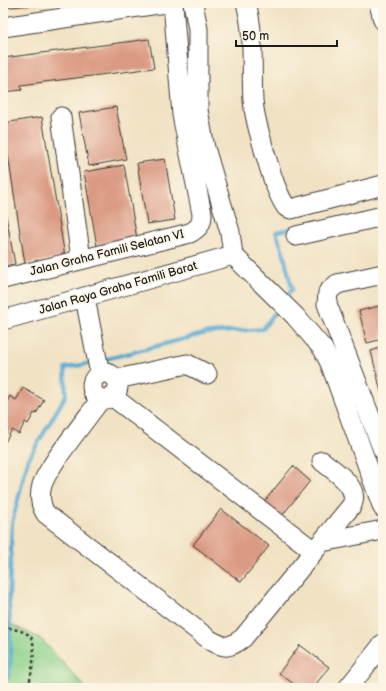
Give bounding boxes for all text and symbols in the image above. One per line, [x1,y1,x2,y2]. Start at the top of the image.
scale bar [236,22,337,48]
text: 50 m [242,29,269,44]
street label: Jalan Graha Famili Selatan VI [28,227,186,279]
street label: Jalan Raya Graha Famili Barat [37,258,199,318]

